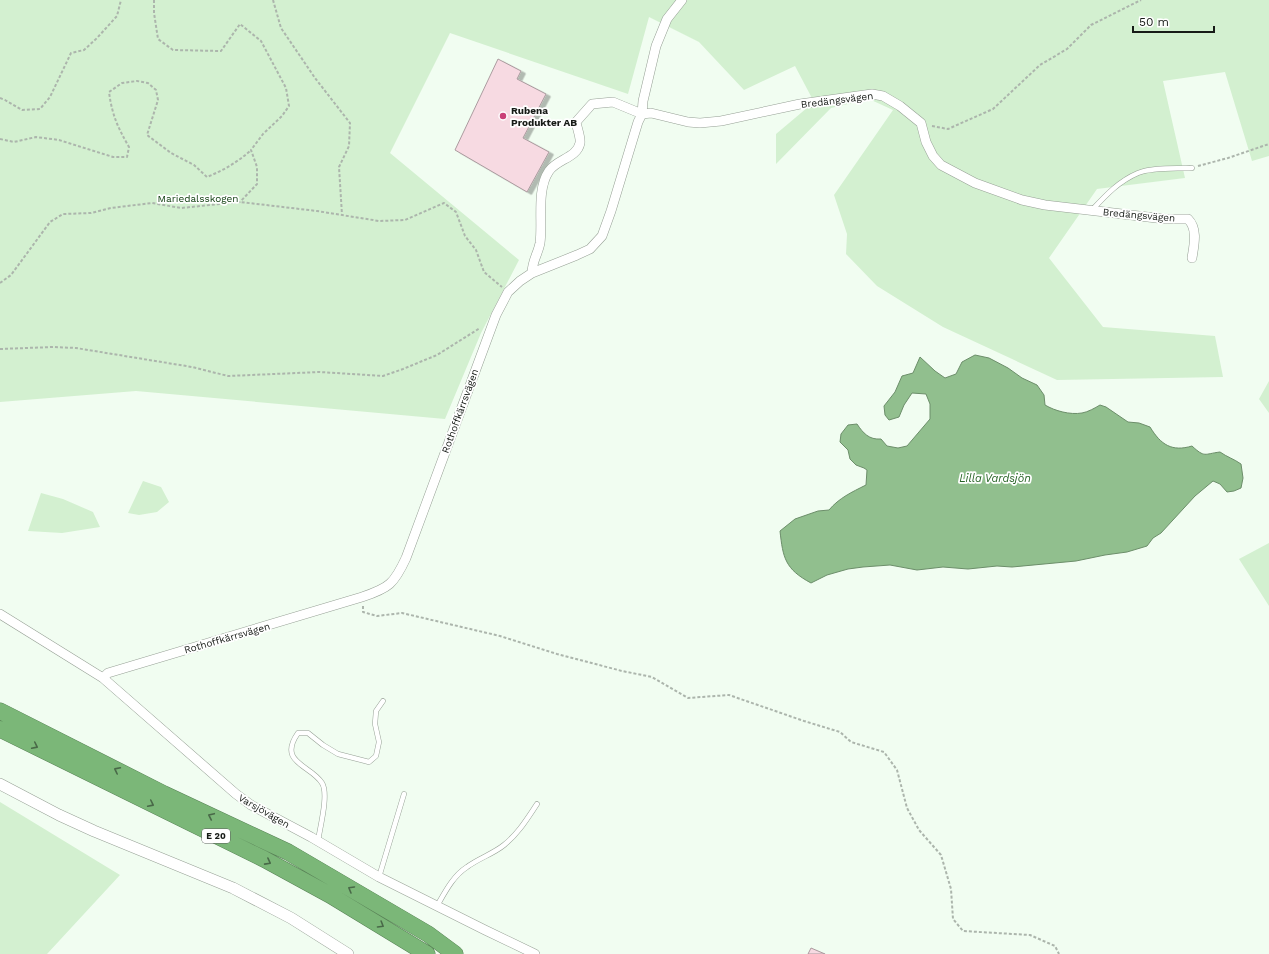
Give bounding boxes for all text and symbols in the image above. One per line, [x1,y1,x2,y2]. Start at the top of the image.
scale bar [1133,8,1214,34]
text: 50 m [1139,15,1169,29]
street label: Bredängsvägen [800,90,874,110]
place label: Rubena Produkter AB [511,105,577,128]
marker: Rubena Produkter AB [498,111,508,121]
park label: Mariedalsskogen [158,193,238,204]
street label: Bredängsvägen [1102,206,1176,224]
street label: Rothoffkärrsvägen [440,367,480,455]
water label: Lilla Vardsjön [959,472,1031,485]
street label: Rothoffkärrsvägen [183,620,271,656]
one-way arrow [31,742,38,749]
one-way arrow [114,767,121,775]
street label: Varsjövägen [236,792,292,830]
one-way arrow [147,799,155,807]
one-way arrow [208,813,215,821]
road number: E 20 [202,829,230,843]
one-way arrow [264,857,271,865]
one-way arrow [348,887,355,894]
one-way arrow [377,921,384,928]

